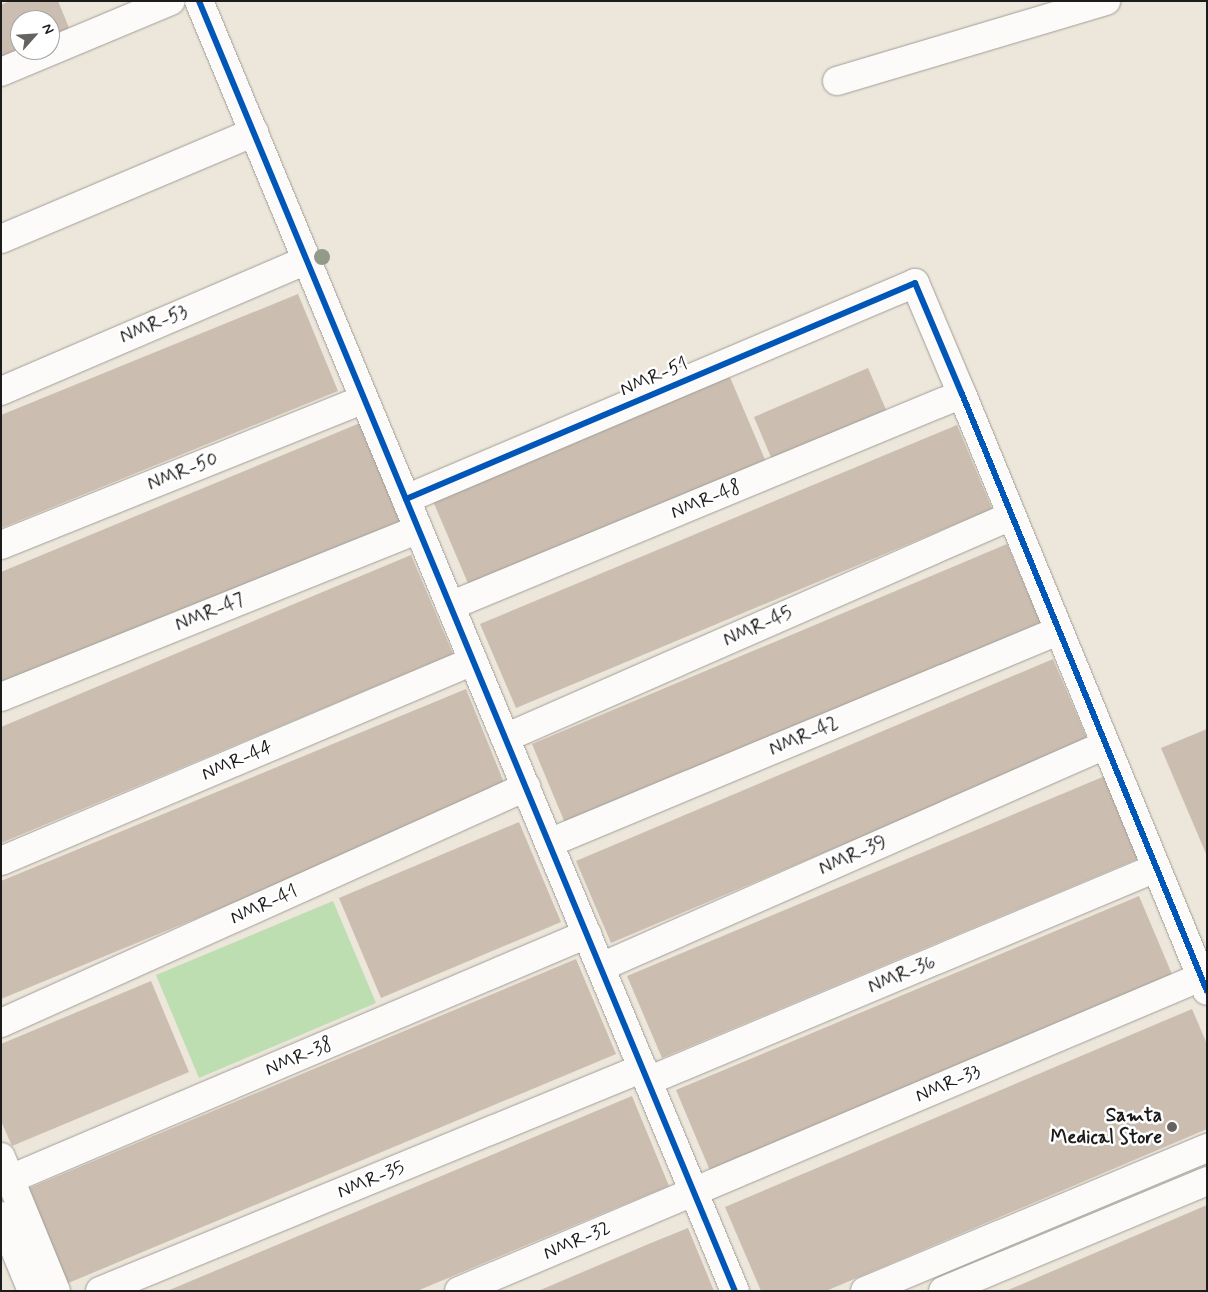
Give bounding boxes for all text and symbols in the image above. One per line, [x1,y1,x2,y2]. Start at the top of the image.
north arrow [10,10,60,60]
text: N [37,21,58,37]
street label: NMR-53 [117,301,191,349]
street label: NMR-51 [617,353,691,401]
street label: NMR-50 [144,448,222,496]
street label: NMR-48 [668,476,744,524]
street label: NMR-47 [172,589,248,637]
street label: NMR-45 [720,602,796,652]
street label: NMR-42 [766,712,842,762]
street label: NMR-44 [198,736,276,786]
street label: NMR-39 [816,831,890,881]
street label: NMR-41 [227,880,301,930]
street label: NMR-36 [865,951,939,999]
street label: NMR-38 [262,1033,336,1081]
street label: NMR-33 [912,1060,984,1108]
place label: Samta Medical Store [1051,1105,1162,1149]
marker: Samta Medical Store [1166,1121,1178,1133]
street label: NMR-35 [334,1156,408,1204]
street label: NMR-32 [540,1217,614,1265]

